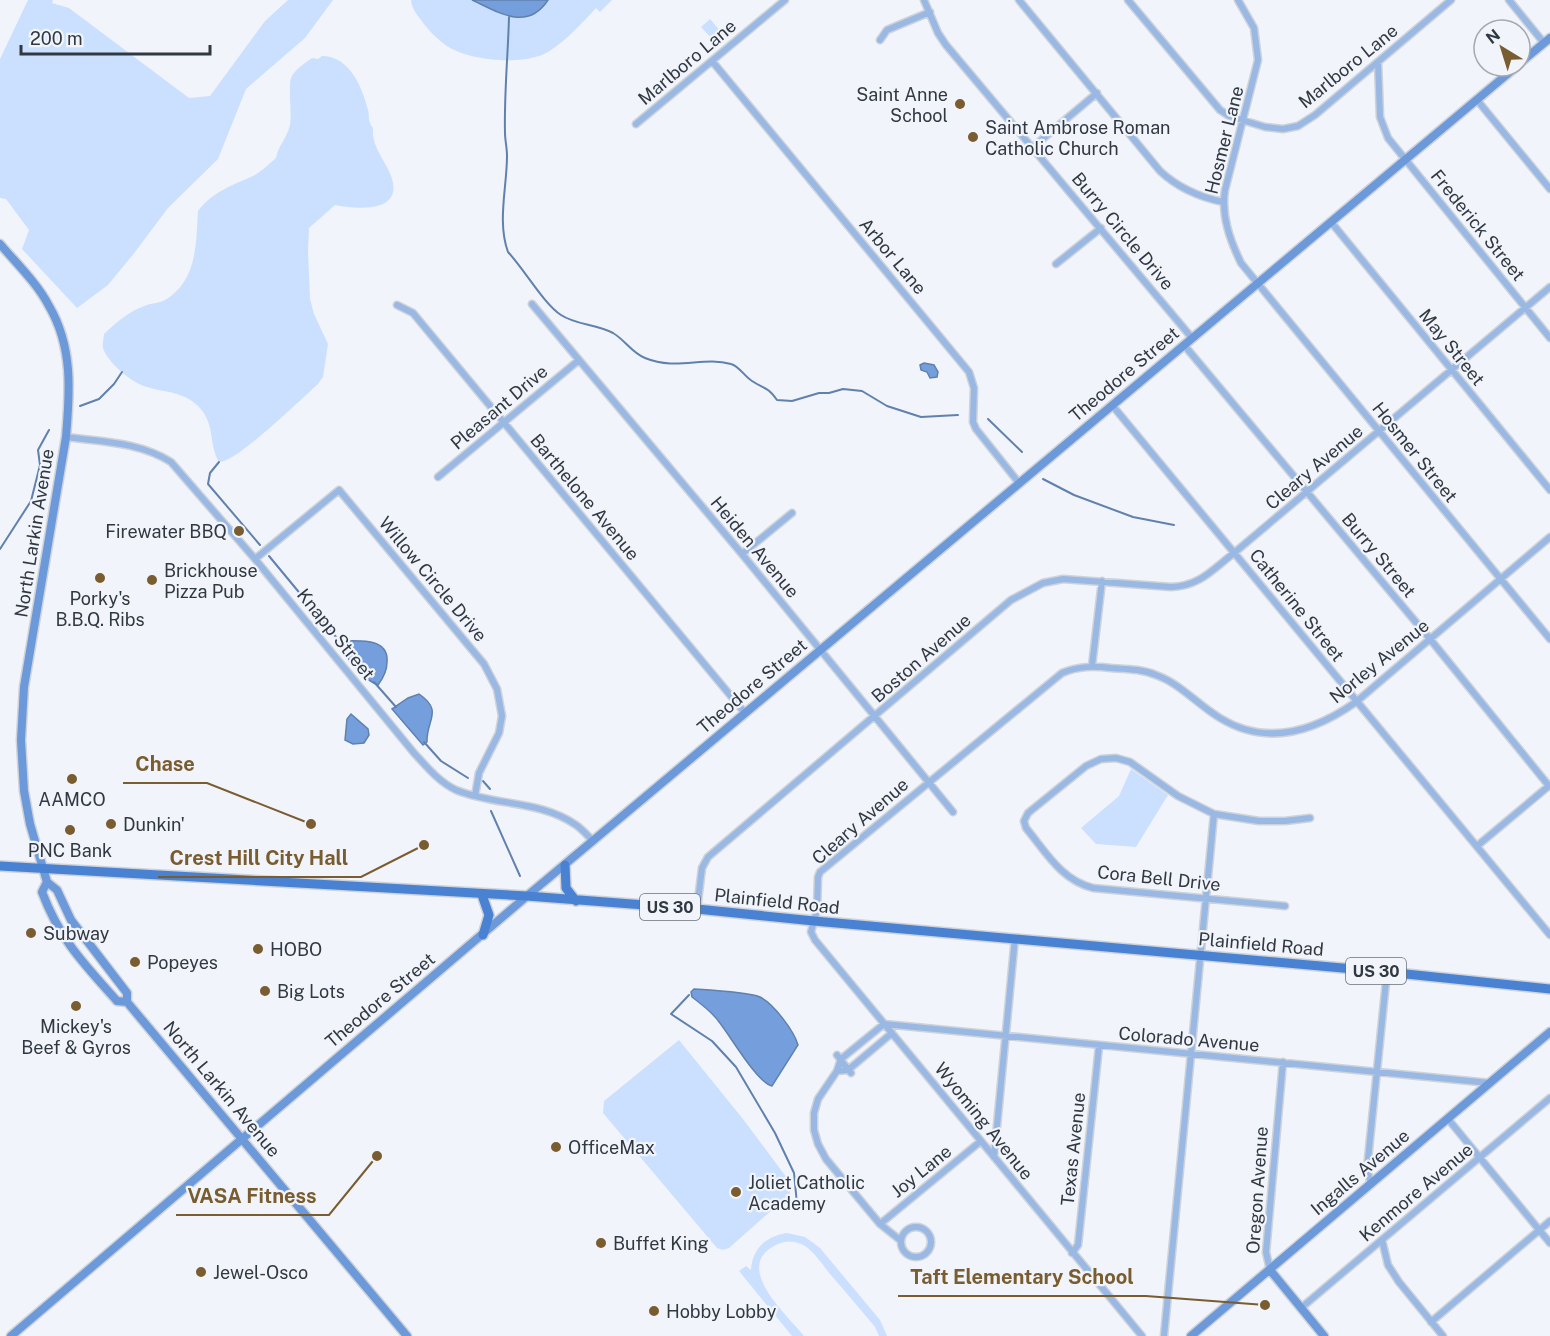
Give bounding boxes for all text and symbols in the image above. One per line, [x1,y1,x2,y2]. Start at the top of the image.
street label: Marlboro Lane [634,15,740,109]
scale bar [21,18,210,56]
north arrow [1472,18,1532,78]
street label: Marlboro Lane [1294,20,1402,112]
text: N [1482,25,1504,48]
text: 200 m [30,28,83,49]
place label: Saint Anne School [856,84,948,126]
street label: Hosmer Lane [1200,84,1248,196]
marker: Saint Anne School [953,97,967,111]
place label: Saint Ambrose Roman Catholic Church [985,117,1171,159]
marker: Saint Ambrose Roman Catholic Church [966,130,980,144]
street label: Frederick Street [1427,165,1529,285]
street label: Burry Circle Drive [1068,168,1178,294]
street label: Arbor Lane [855,214,931,298]
street label: May Street [1415,305,1489,389]
street label: Theodore Street [1065,322,1183,426]
street label: Pleasant Drive [446,360,552,454]
street label: Hosmer Street [1368,398,1462,506]
street label: Cleary Avenue [1261,420,1367,514]
street label: Barthelone Avenue [526,430,644,564]
street label: North Larkin Avenue [10,447,58,619]
street label: Heiden Avenue [707,492,803,602]
street label: Burry Street [1338,509,1420,601]
street label: Willow Circle Drive [375,512,491,646]
place label: Firewater BBQ [105,521,227,542]
marker: Firewater BBQ [232,524,246,538]
street label: Catherine Street [1245,545,1349,665]
place label: Brickhouse Pizza Pub [164,560,258,602]
marker: Porky's B.B.Q. Ribs [93,571,107,585]
marker: Brickhouse Pizza Pub [145,573,159,587]
street label: Knapp Street [293,584,379,684]
place label: Porky's B.B.Q. Ribs [55,588,145,630]
street label: Boston Avenue [867,609,975,707]
street label: Norley Avenue [1325,615,1433,707]
street label: Theodore Street [693,634,811,738]
callout: Chase [123,745,207,783]
text: Chase [135,752,195,776]
marker: AAMCO [65,772,79,786]
street label: Cleary Avenue [808,774,912,868]
place label: AAMCO [38,789,106,810]
place label: Dunkin' [123,814,185,835]
marker: Dunkin' [104,817,118,831]
marker: PNC Bank [63,823,77,837]
callout: Crest Hill City Hall [158,839,361,877]
place label: PNC Bank [28,840,112,861]
text: Crest Hill City Hall [170,846,348,870]
street label: Cora Bell Drive [1096,861,1222,895]
street label: Plainfield Road [713,884,841,918]
road number: US 30 [640,894,700,920]
place label: Subway [43,923,110,944]
marker: Subway [24,926,38,940]
street label: Plainfield Road [1197,928,1325,960]
place label: HOBO [270,939,322,960]
marker: HOBO [251,942,265,956]
street label: Theodore Street [321,948,439,1052]
place label: Popeyes [147,952,218,973]
marker: Popeyes [128,955,142,969]
road number: US 30 [1346,958,1406,984]
place label: Big Lots [277,981,345,1002]
marker: Big Lots [258,984,272,998]
marker: Mickey's Beef & Gyros [69,999,83,1013]
place label: Mickey's Beef & Gyros [21,1016,131,1058]
street label: North Larkin Avenue [159,1017,285,1161]
street label: Colorado Avenue [1118,1022,1260,1056]
street label: Wyoming Avenue [930,1058,1038,1184]
street label: Texas Avenue [1057,1091,1089,1207]
street label: Ingalls Avenue [1307,1125,1413,1219]
street label: Oregon Avenue [1242,1126,1272,1254]
place label: OfficeMax [568,1137,655,1158]
street label: Kenmore Avenue [1355,1139,1477,1245]
marker: OfficeMax [549,1140,563,1154]
street label: Joy Lane [887,1140,955,1202]
place label: Joliet Catholic Academy [748,1172,865,1214]
callout: VASA Fitness [176,1177,329,1215]
text: VASA Fitness [187,1184,317,1208]
marker: Joliet Catholic Academy [729,1185,743,1199]
place label: Buffet King [613,1233,709,1254]
marker: Buffet King [594,1236,608,1250]
callout: Taft Elementary School [898,1258,1146,1296]
place label: Jewel-Osco [213,1262,308,1283]
marker: Jewel-Osco [194,1265,208,1279]
text: Taft Elementary School [910,1265,1134,1289]
place label: Hobby Lobby [666,1301,777,1322]
marker: Hobby Lobby [647,1304,661,1318]

